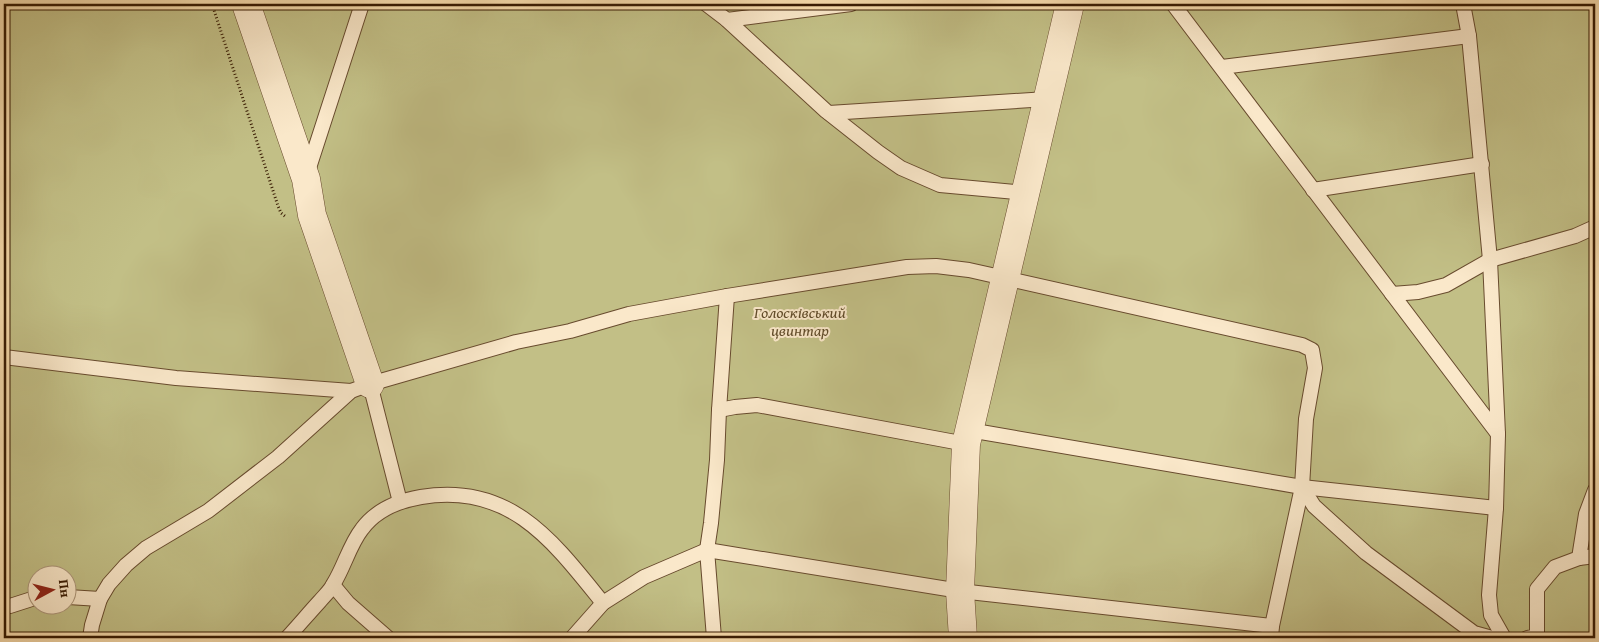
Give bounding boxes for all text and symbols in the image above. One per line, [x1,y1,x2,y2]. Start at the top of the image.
park label: Голосківський цвинтар [753,300,846,342]
north arrow [28,564,78,614]
text: Пн [54,578,76,599]

